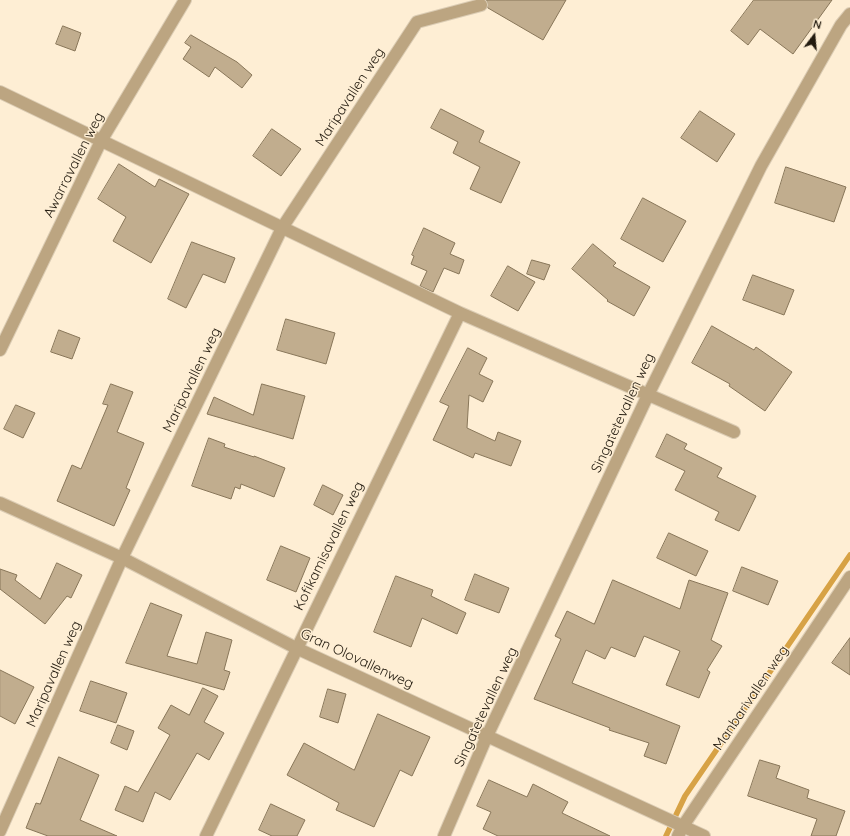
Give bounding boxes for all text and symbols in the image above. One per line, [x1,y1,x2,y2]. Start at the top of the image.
north arrow [794,16,834,56]
text: N [811,17,823,32]
street label: Maripavallen weg [312,44,388,150]
street label: Awarravallen weg [40,110,108,220]
street label: Maripavallen weg [159,325,225,435]
street label: Singatetevallen weg [588,350,658,476]
street label: Kofikamisavallen weg [290,479,368,613]
street label: Maripavallen weg [23,618,85,730]
street label: Gran Olovallenweg [298,625,416,693]
street label: Manbarivallen weg [710,642,792,754]
street label: Singatetevallen weg [451,644,521,770]

